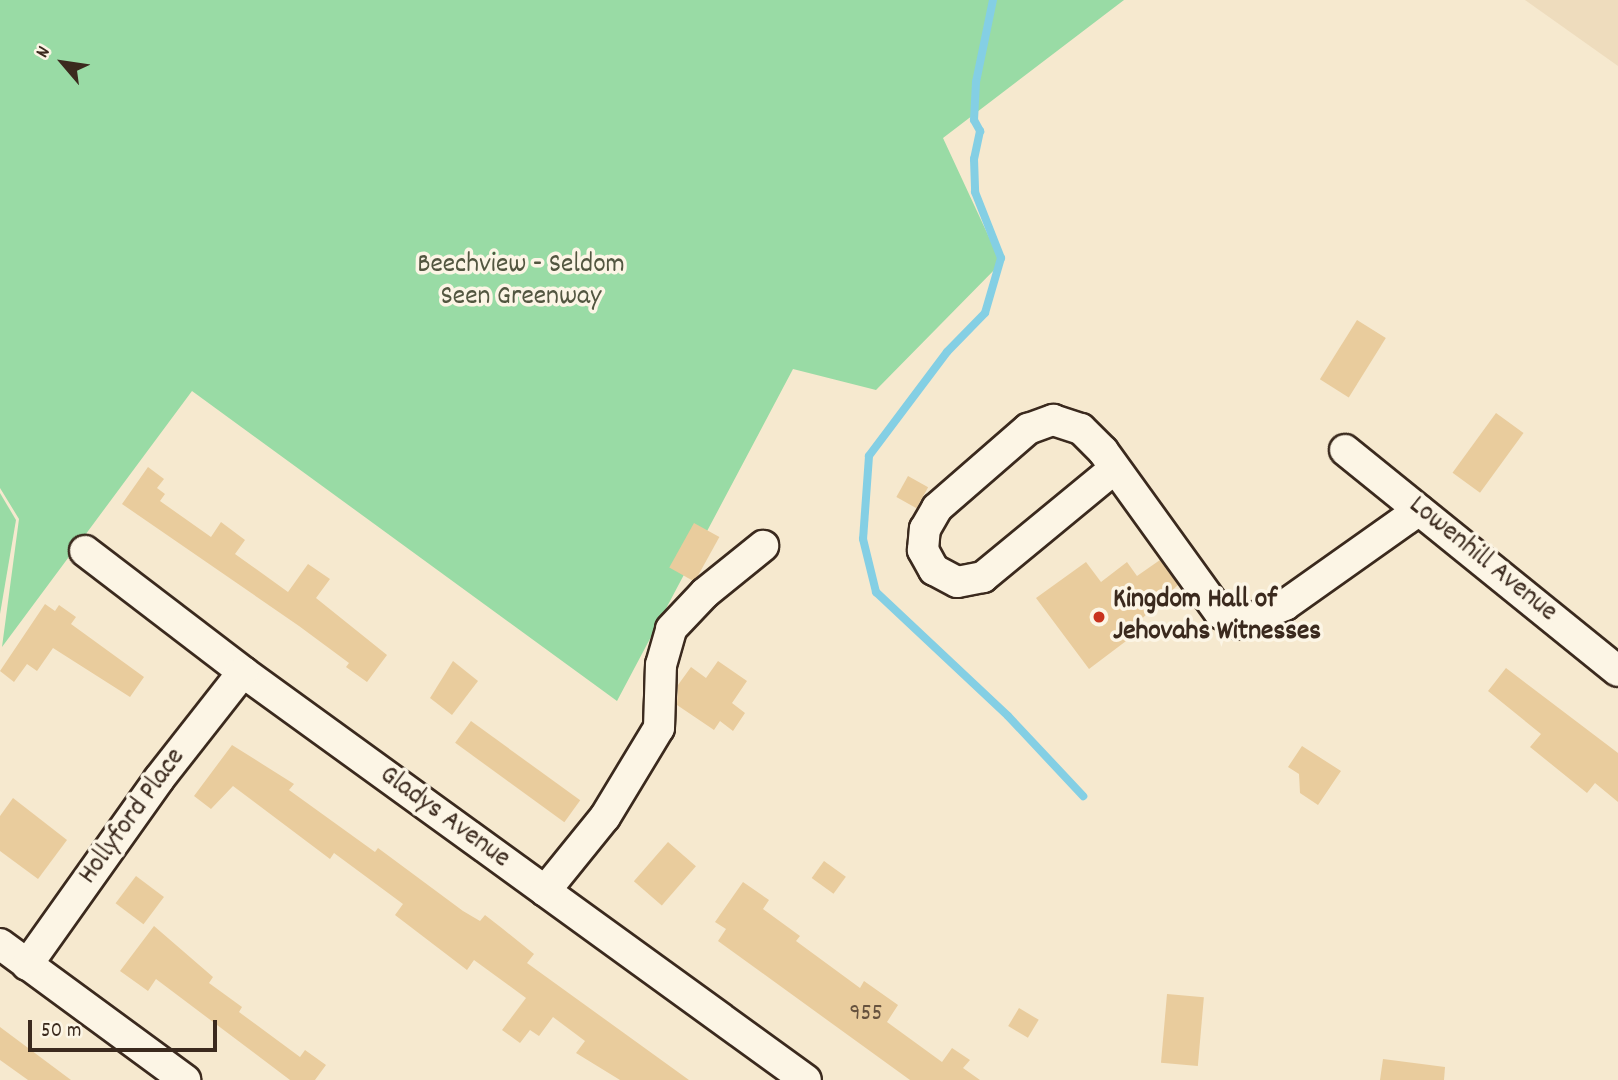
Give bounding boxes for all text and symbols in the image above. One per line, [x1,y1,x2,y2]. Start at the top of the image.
north arrow [28,28,98,98]
text: N [30,42,58,63]
park label: Beechview - Seldom Seen Greenway [417,249,625,315]
street label: Lowenhill Avenue [1401,490,1563,630]
place label: Kingdom Hall of Jehovahs Witnesses [1113,584,1321,650]
marker: Kingdom Hall of Jehovahs Witnesses [1091,609,1107,625]
street label: Hollyford Place [72,742,194,892]
street label: Gladys Avenue [372,759,516,877]
house number: 955 [849,1001,883,1029]
scale bar [32,1006,220,1050]
text: 50 m [41,1017,81,1047]

